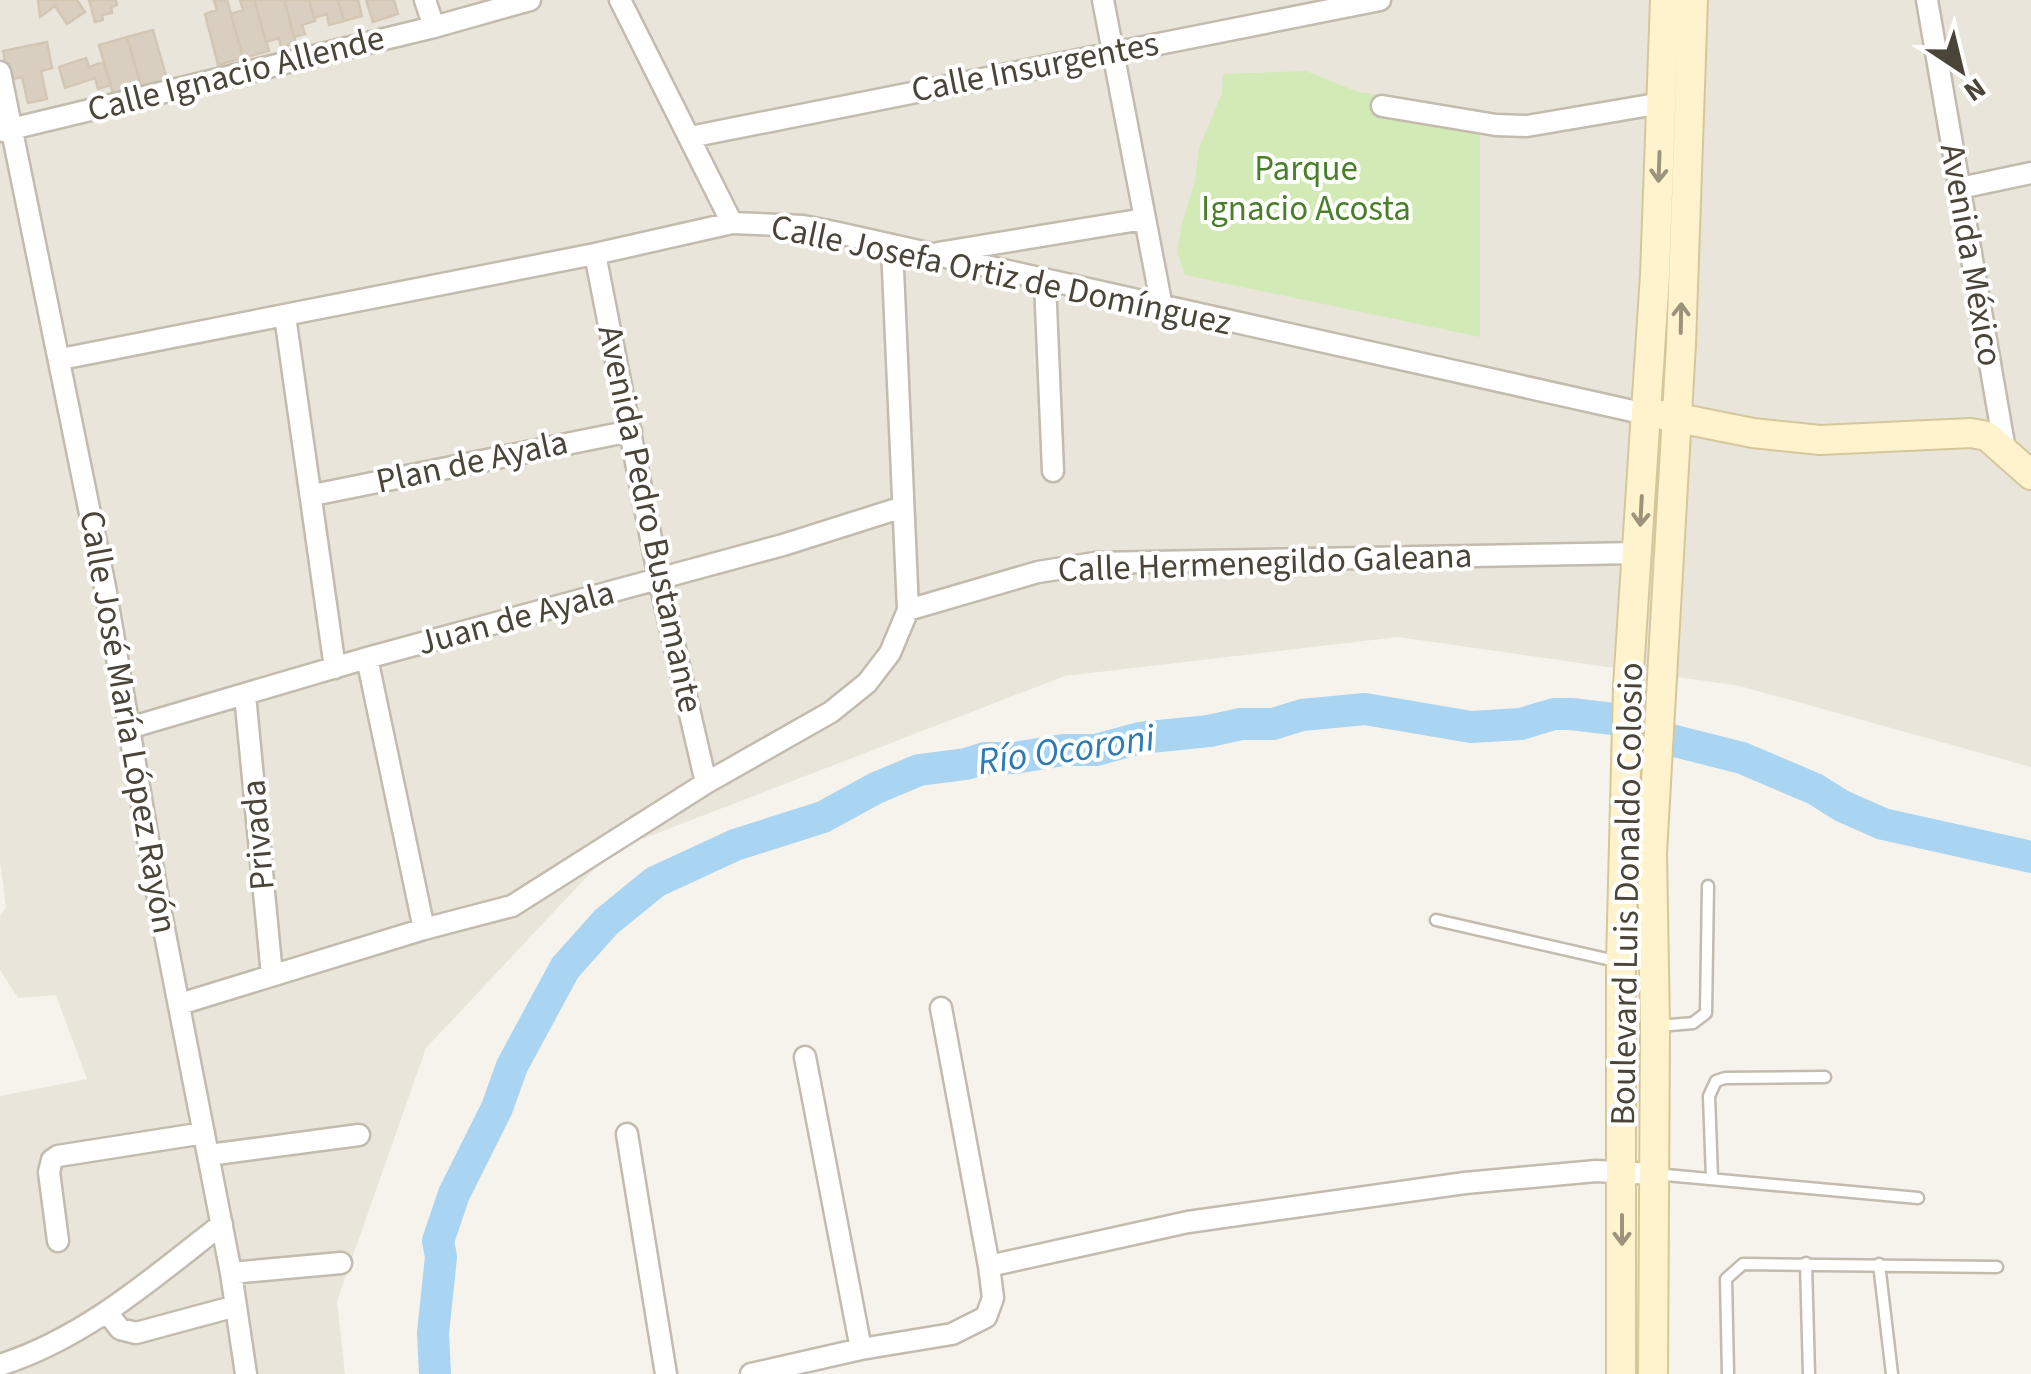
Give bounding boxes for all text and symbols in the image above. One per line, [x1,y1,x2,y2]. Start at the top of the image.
street label: Calle Ignacio Allende [82,13,390,135]
street label: Calle Insurgentes [907,19,1163,115]
north arrow [1911,20,2011,120]
text: N [1956,68,1994,111]
street label: Avenida México [1927,140,2015,370]
park label: Parque Ignacio Acosta [1201,144,1411,234]
one-way arrow [1650,151,1669,183]
street label: Calle Josefa Ortiz de Domínguez [766,202,1236,348]
one-way arrow [1672,303,1691,335]
street label: Avenida Pedro Bustamante [585,321,715,717]
street label: Plan de Ayala [371,417,573,507]
one-way arrow [1631,495,1650,527]
street label: Calle José María López Rayón [66,506,190,938]
street label: Calle Hermenegildo Galeana [1057,531,1473,595]
street label: Juan de Ayala [412,568,620,668]
street label: Boulevard Luis Donaldo Colosio [1598,662,1656,1126]
water label: Río Ocoroni [974,711,1159,789]
street label: Privada [228,778,288,892]
one-way arrow [1613,1213,1632,1245]

